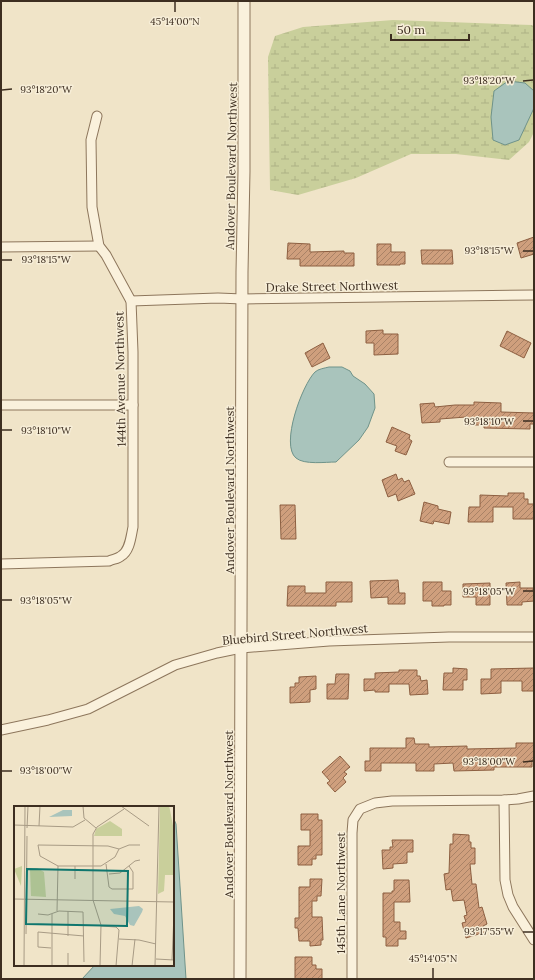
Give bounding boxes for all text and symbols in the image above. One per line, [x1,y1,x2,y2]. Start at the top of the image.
text: 45°14'00"N [150,15,200,28]
scale bar [391,16,469,42]
text: 50 m [397,22,425,37]
text: 93°18'20"W [463,74,516,87]
street label: Andover Boulevard Northwest [222,82,240,251]
text: 93°18'20"W [20,83,73,96]
text: 93°18'15"W [464,244,515,257]
text: 93°18'15"W [21,253,72,266]
street label: Drake Street Northwest [266,277,399,295]
street label: 144th Avenue Northwest [111,311,129,447]
street label: Andover Boulevard Northwest [222,406,237,575]
text: 93°18'10"W [464,415,515,428]
text: 93°18'10"W [21,424,72,437]
text: 93°18'05"W [463,585,516,598]
text: 93°18'05"W [20,594,73,607]
street label: Bluebird Street Northwest [221,620,369,648]
street label: Andover Boulevard Northwest [221,730,236,899]
text: 93°18'00"W [463,755,516,768]
text: 93°18'00"W [20,764,73,777]
inset map [14,806,174,966]
street label: 145th Lane Northwest [333,832,348,954]
text: 93°17'55"W [464,925,515,938]
text: 45°14'05"N [409,952,458,965]

